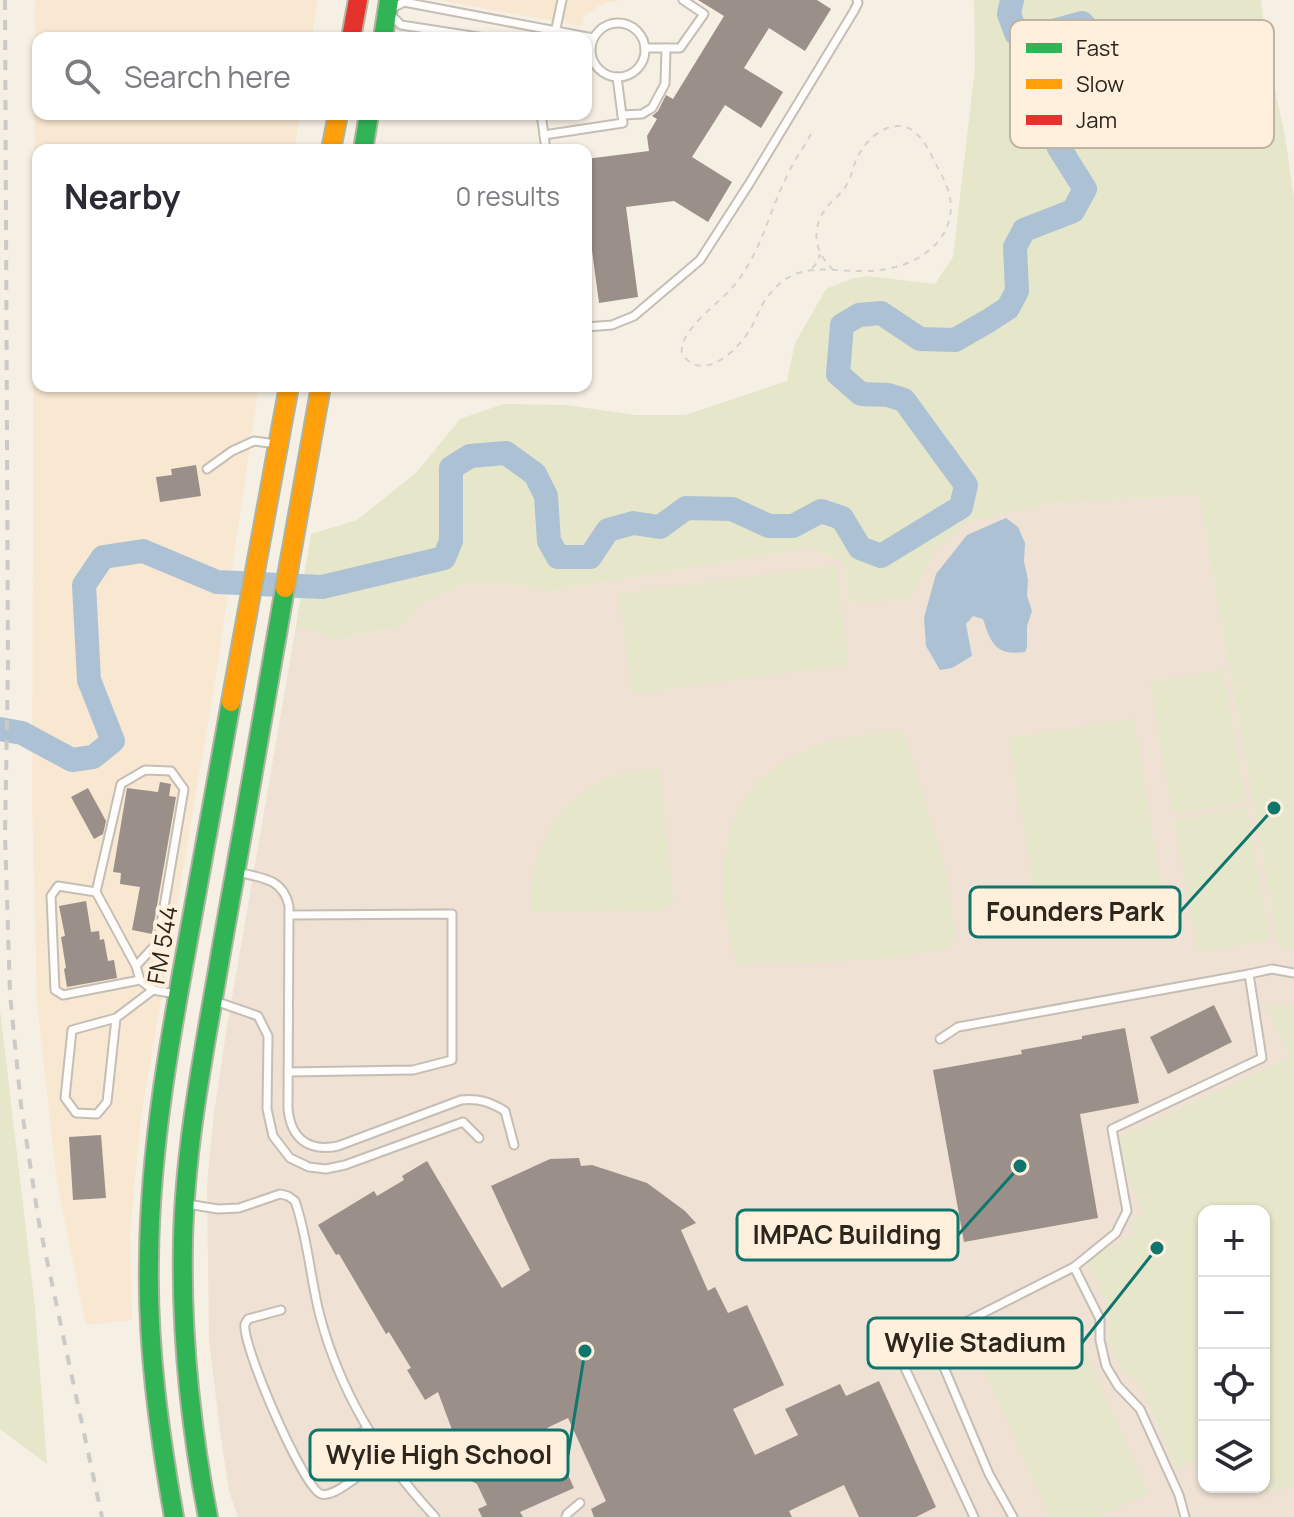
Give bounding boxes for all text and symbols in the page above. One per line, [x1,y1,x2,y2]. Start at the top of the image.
legend [1010,20,1274,148]
search box [32,32,592,120]
text: Fast [1076,33,1119,63]
icon: search [60,54,104,98]
text: Search here [124,56,291,97]
text: Slow [1076,69,1124,99]
text: Jam [1076,105,1117,135]
text: Nearby [64,173,180,219]
text: 0 results [455,178,560,214]
callout: Founders Park [970,887,1180,937]
text: Founders Park [986,893,1165,929]
street label: FM 544 [138,903,185,987]
map controls [1198,1205,1270,1493]
button: + [1198,1205,1270,1277]
callout: IMPAC Building [737,1210,958,1260]
text: IMPAC Building [752,1216,942,1252]
button: − [1198,1277,1270,1349]
callout: Wylie Stadium [868,1318,1082,1368]
text: Wylie Stadium [884,1324,1066,1360]
button: locate [1198,1349,1270,1421]
button: layers [1198,1421,1270,1493]
callout: Wylie High School [310,1430,568,1480]
text: Wylie High School [326,1436,552,1472]

